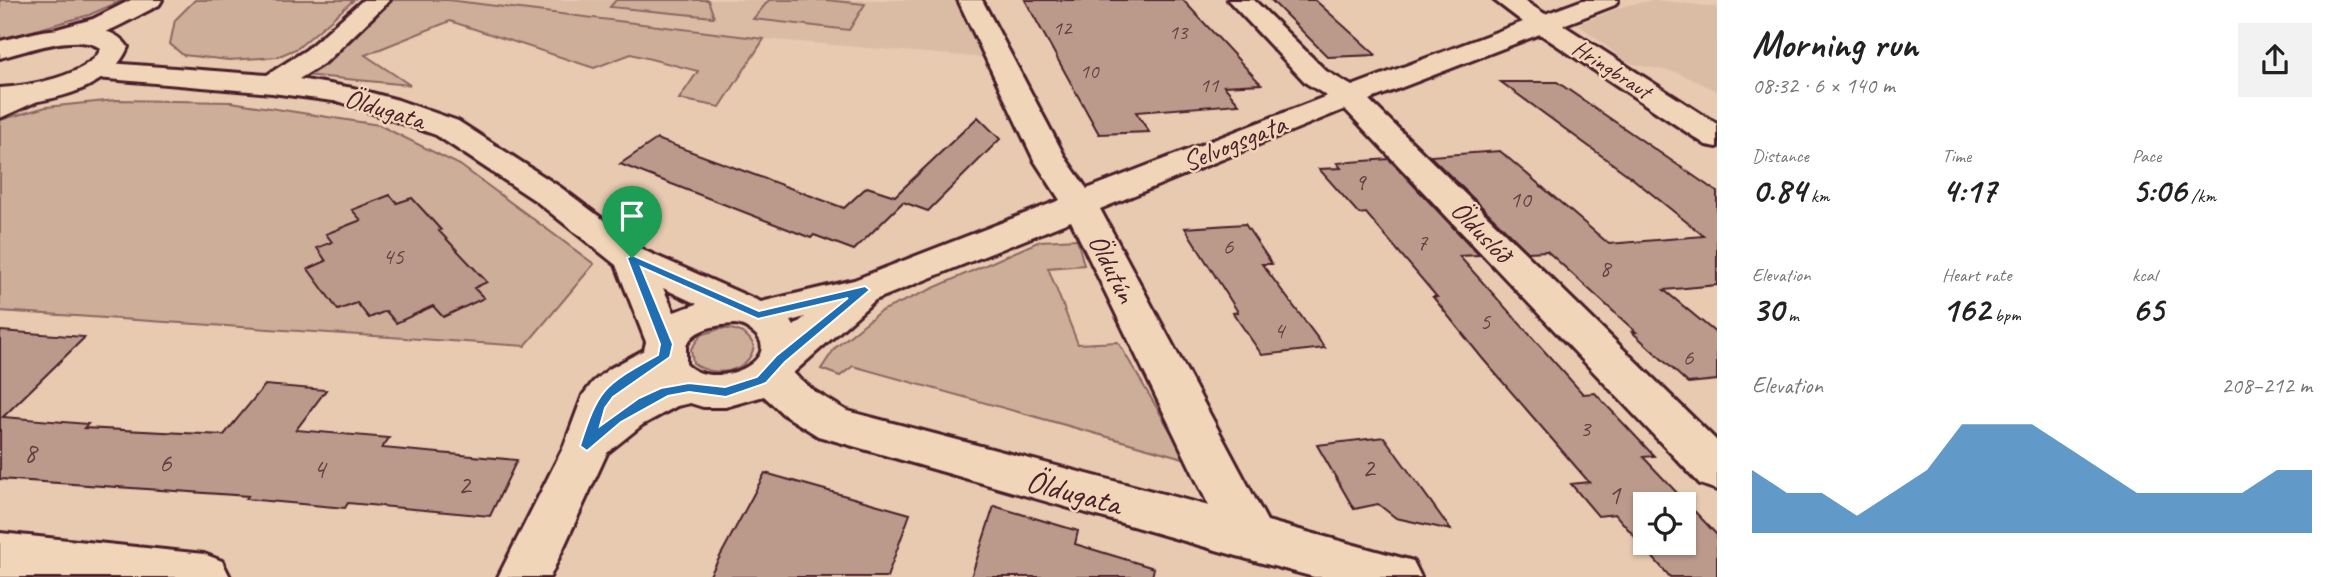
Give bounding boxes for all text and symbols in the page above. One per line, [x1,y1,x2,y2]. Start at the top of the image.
house number: 12 [1053,15,1073,41]
house number: 13 [1169,19,1189,45]
text: Morning run [1752,21,1918,68]
button: share [2238,23,2312,97]
street label: Hringbraut [1567,33,1659,107]
house number: 10 [1080,58,1100,84]
text: 08:32 · 6 × 140 m [1752,71,1895,100]
house number: 11 [1200,72,1220,98]
street label: Öldugata [341,80,432,138]
street label: Selvogsgata [1177,105,1293,179]
text: Distance [1752,144,1809,168]
text: Time [1942,144,1971,168]
text: Pace [2132,144,2161,168]
house number: 9 [1355,167,1368,197]
text: 0.84 [1752,168,1806,213]
text: 4:17 [1942,168,1996,213]
text: 5:06 [2132,168,2186,213]
house number: 10 [1509,184,1533,214]
text: km [1806,184,1829,208]
text: /km [2186,184,2216,208]
pin [602,186,662,258]
street label: Ölduslóð [1443,193,1523,273]
icon: arrive [613,197,651,235]
house number: 7 [1417,227,1429,257]
street label: Öldutún [1081,228,1145,310]
house number: 6 [1223,231,1235,261]
house number: 45 [382,241,405,271]
house number: 8 [1600,253,1613,283]
text: Elevation [1752,263,1810,287]
text: Heart rate [1942,263,2011,287]
text: kcal [2132,263,2157,287]
text: 30 [1752,287,1784,332]
text: 162 [1942,287,1990,332]
text: 65 [2132,287,2164,332]
text: m [1784,303,1799,327]
text: bpm [1990,303,2021,327]
house number: 5 [1480,306,1492,336]
house number: 4 [1274,315,1287,345]
house number: 6 [1683,342,1695,372]
text: Elevation [1752,371,1823,400]
text: 208–212 m [2221,371,2312,400]
house number: 3 [1580,413,1593,443]
house number: 8 [24,435,39,470]
house number: 6 [159,445,173,480]
house number: 2 [1362,450,1377,485]
house number: 4 [313,451,328,486]
street label: Öldugata [1022,459,1128,525]
house number: 2 [458,467,473,502]
house number: 1 [1608,477,1622,512]
map controls [1633,492,1696,555]
button: locate [1633,492,1696,555]

